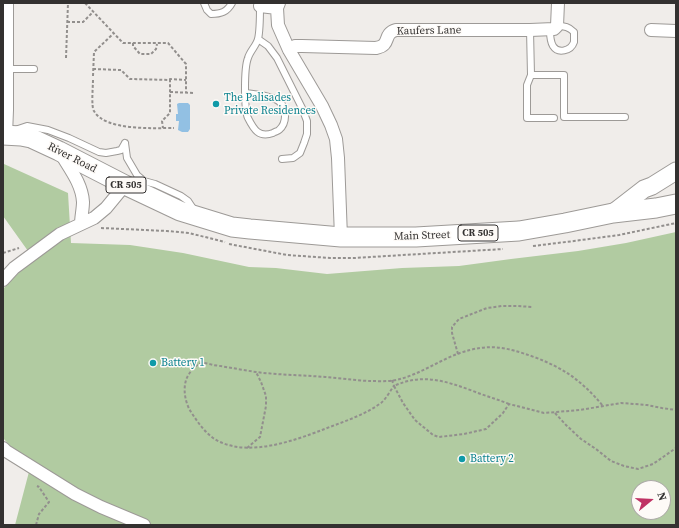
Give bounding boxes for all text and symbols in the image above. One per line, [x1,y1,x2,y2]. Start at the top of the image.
street label: Kaufers Lane [396,24,462,38]
place label: The Palisades Private Residences [224,91,316,117]
marker: The Palisades Private Residences [211,99,221,109]
street label: River Road [45,140,99,176]
road number: CR 505 [106,177,146,193]
road number: CR 505 [458,225,498,241]
street label: Main Street [394,228,450,244]
place label: Battery 1 [161,356,205,370]
marker: Battery 1 [148,358,158,368]
place label: Battery 2 [470,452,514,466]
marker: Battery 2 [457,454,467,464]
north arrow [631,480,671,520]
text: N [654,490,670,503]

